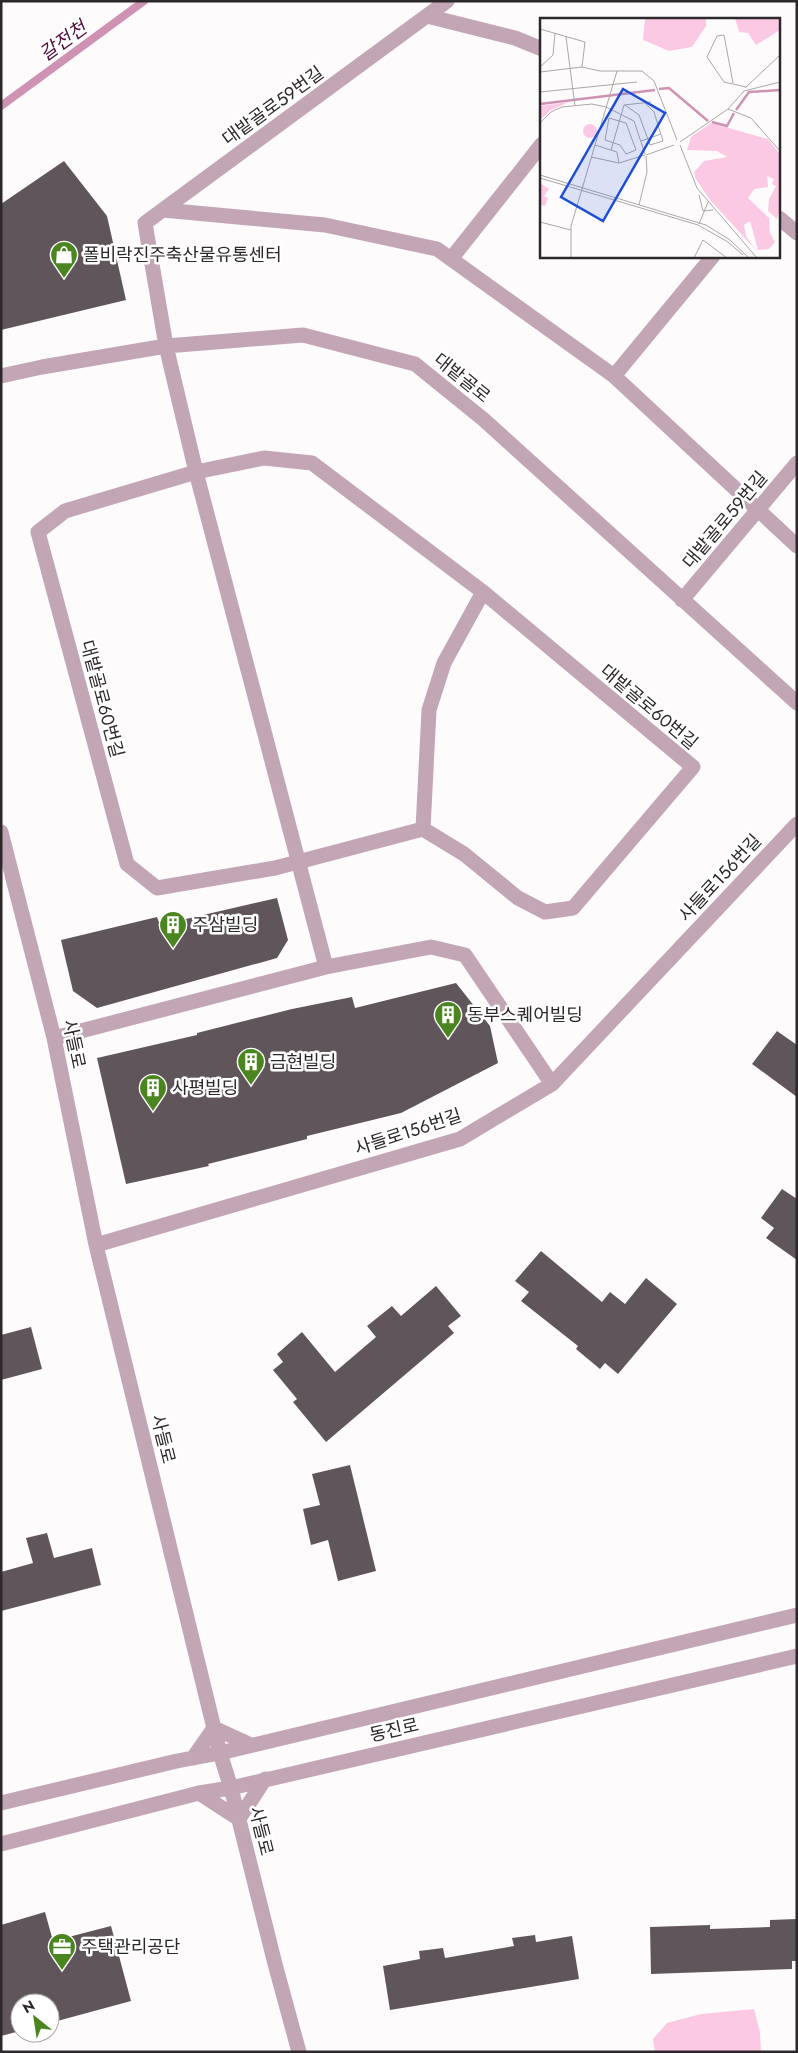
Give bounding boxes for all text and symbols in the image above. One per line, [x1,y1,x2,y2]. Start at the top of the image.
water label: 갈전천 [34,14,93,67]
inset map [540,18,780,258]
street label: 대밭골로59번길 [217,60,329,152]
shop icon: 폴비락진주축산물유통센터 [49,240,79,279]
place label: 폴비락진주축산물유통센터 [83,242,282,268]
street label: 대밭골로 [428,347,496,409]
street label: 대밭골로59번길 [677,466,773,574]
street label: 대밭골로60번길 [74,637,130,761]
street label: 대밭골로60번길 [594,658,704,756]
street label: 사들로156번길 [672,828,768,928]
building icon: 주삼빌딩 [158,910,188,949]
place label: 주삼빌딩 [192,912,258,938]
building icon: 동부스퀘어빌딩 [433,1000,463,1039]
place label: 동부스퀘어빌딩 [467,1002,583,1028]
street label: 사들로 [56,1017,92,1071]
building icon: 금현빌딩 [236,1047,266,1086]
place label: 금현빌딩 [270,1049,336,1075]
building icon: 사평빌딩 [138,1073,168,1112]
place label: 사평빌딩 [172,1075,238,1101]
street label: 사들로156번길 [351,1102,465,1162]
street label: 사들로 [144,1412,182,1466]
street label: 동진로 [367,1712,421,1748]
street label: 사들로 [242,1804,280,1858]
office icon: 주택관리공단 [47,1932,77,1971]
place label: 주택관리공단 [81,1934,180,1960]
north arrow [10,1993,60,2043]
text: N [19,1995,38,2018]

